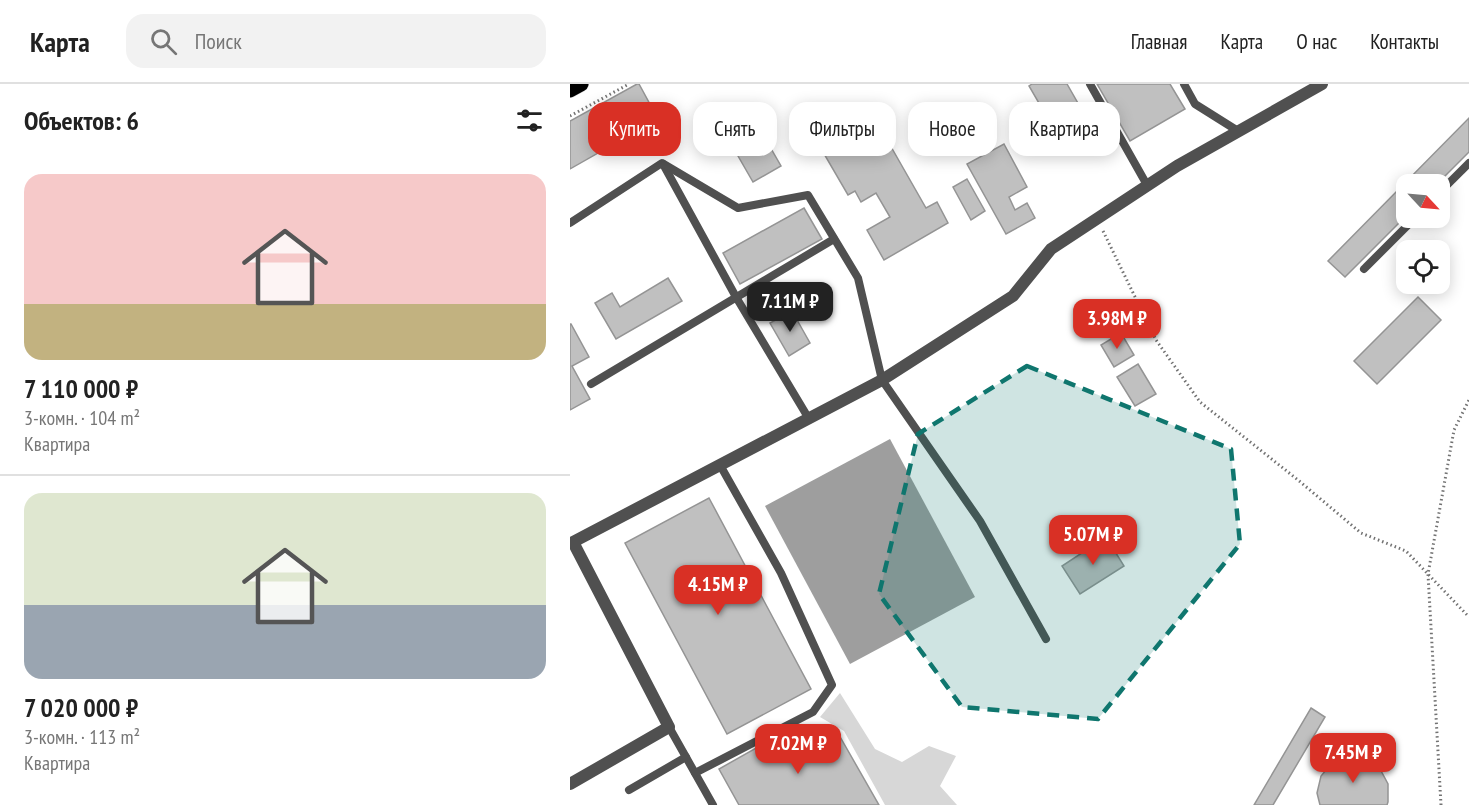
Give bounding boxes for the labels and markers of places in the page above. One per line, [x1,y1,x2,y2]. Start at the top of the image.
pin: 7.11M ₽ [735,282,845,333]
pin: 3.98M ₽ [1062,299,1172,350]
pin: 5.07M ₽ [1038,515,1148,566]
pin: 4.15M ₽ [663,565,773,616]
pin: 7.02M ₽ [743,724,853,775]
pin: 7.45M ₽ [1298,733,1408,784]

